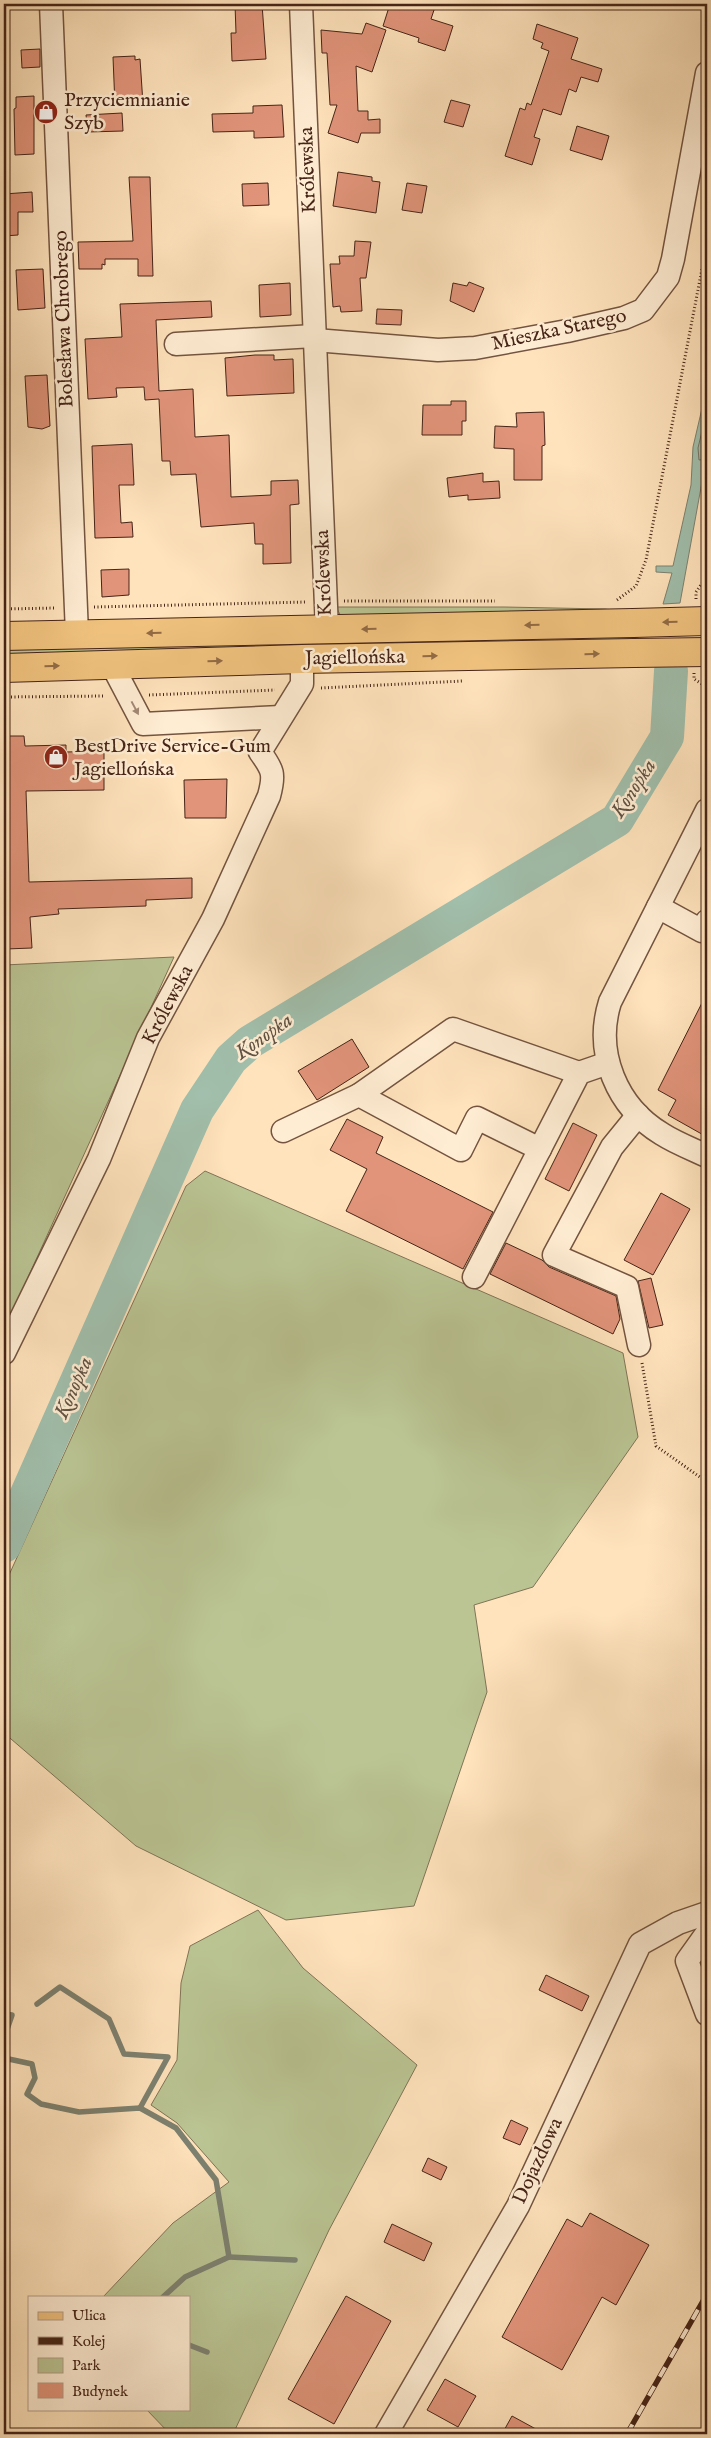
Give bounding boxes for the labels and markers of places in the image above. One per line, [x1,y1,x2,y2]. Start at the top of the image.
place label: Przyciemnianie Szyb [64,88,190,136]
shop icon: Przyciemnianie Szyb [33,99,59,125]
place label: BestDrive Service-Gum Jagiellońska [72,734,271,782]
shop icon: BestDrive Service-Gum Jagiellońska [43,744,69,770]

